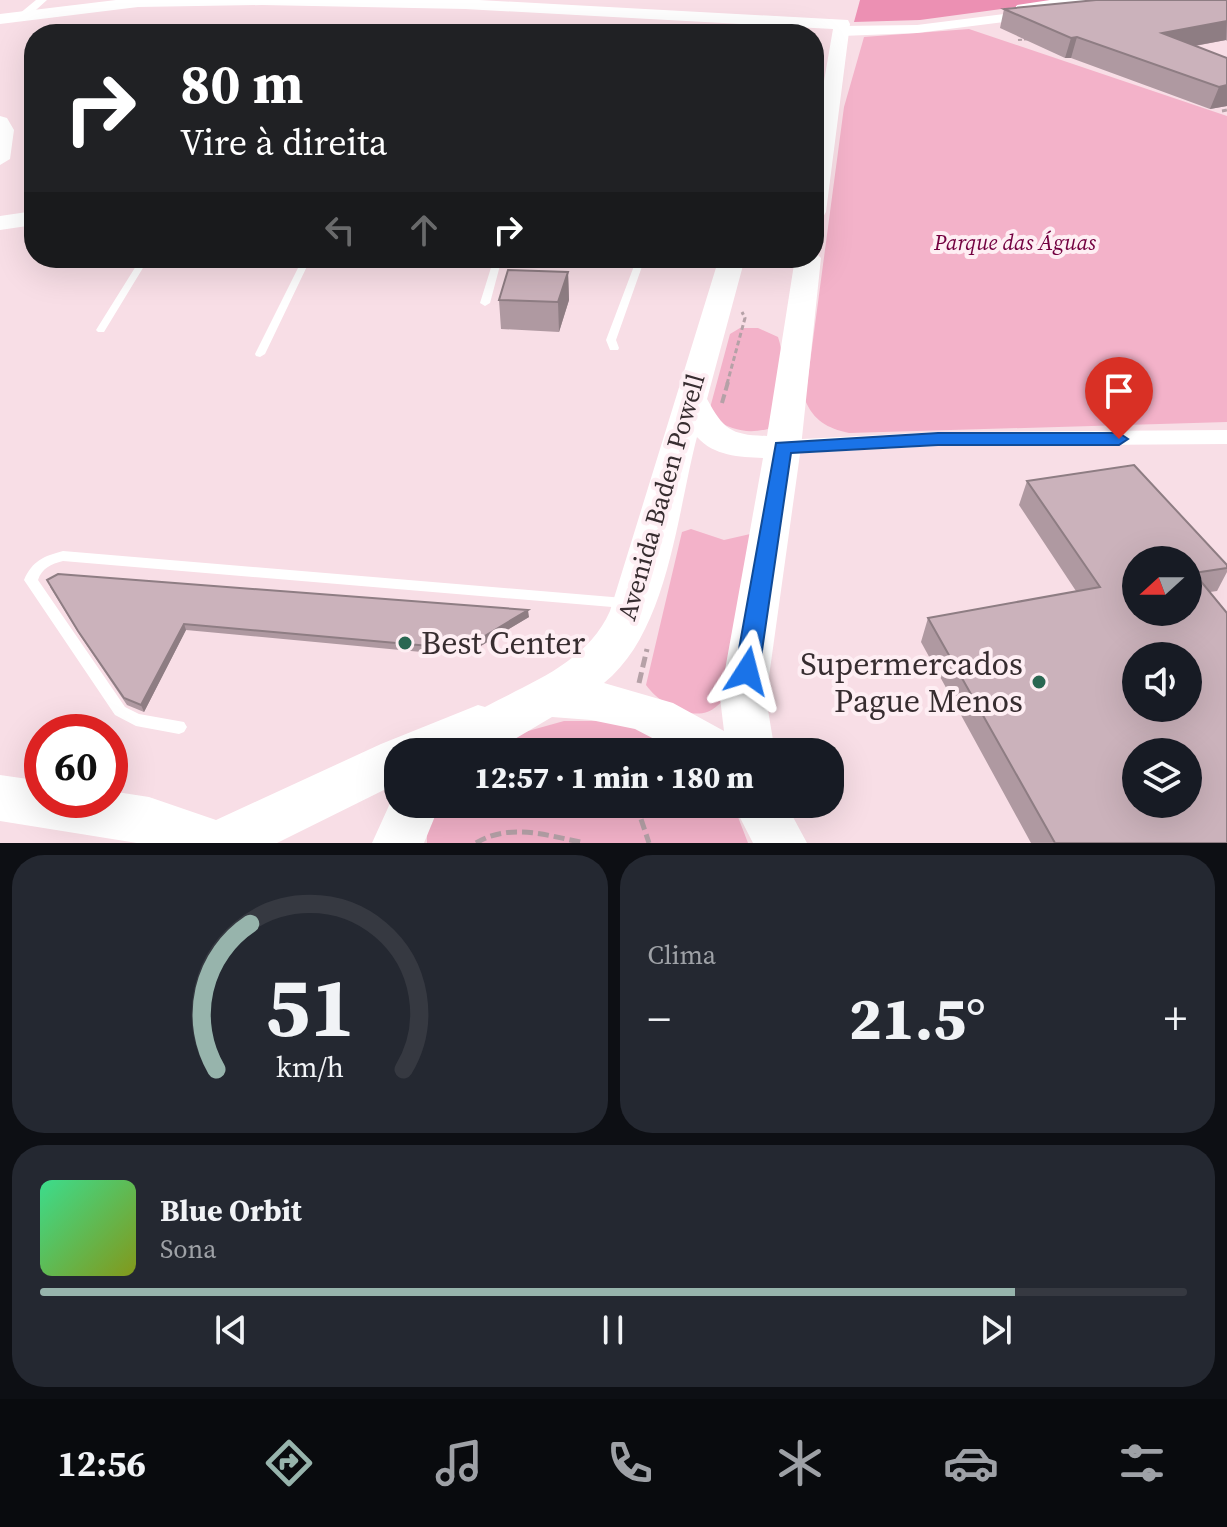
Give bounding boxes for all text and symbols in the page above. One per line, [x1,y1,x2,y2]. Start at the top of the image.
text: 80 m [180,45,303,122]
icon: right [48,56,152,160]
text: Vire à direita [180,118,387,167]
icon: left [318,208,362,252]
icon: ahead [402,208,446,252]
icon: right [486,208,530,252]
park label: Parque das Águas [933,227,1096,257]
pin [1085,357,1153,439]
street label: Avenida Baden Powell [609,369,714,625]
icon: arrive [1097,369,1141,413]
north arrow [1122,546,1202,626]
map controls [1122,546,1202,818]
place label: Best Center [421,621,586,665]
position arrow [705,629,789,713]
marker: Best Center [396,634,414,652]
place label: Supermercados Pague Menos [800,642,1023,723]
button: sound [1122,642,1202,722]
marker: Supermercados Pague Menos [1030,673,1048,691]
speed limit sign: 60 [24,714,128,818]
button: layers [1122,738,1202,818]
text: 12:57 · 1 min · 180 m [474,757,754,798]
text: Clima [648,937,716,973]
text: 51 [265,950,355,1064]
text: 21.5° [849,977,986,1059]
text: − [648,988,671,1049]
text: + [1164,988,1187,1049]
text: km/h [276,1047,344,1087]
text: Blue Orbit [160,1190,302,1231]
text: Sona [160,1231,217,1267]
icon: previous [209,1308,253,1352]
icon: pause [591,1308,635,1352]
icon: next [974,1308,1018,1352]
icon: directions [261,1435,317,1491]
icon: music [431,1435,487,1491]
icon: phone [602,1435,658,1491]
icon: climate [772,1435,828,1491]
icon: car [943,1435,999,1491]
icon: filters [1114,1435,1170,1491]
text: 12:56 [57,1439,146,1488]

